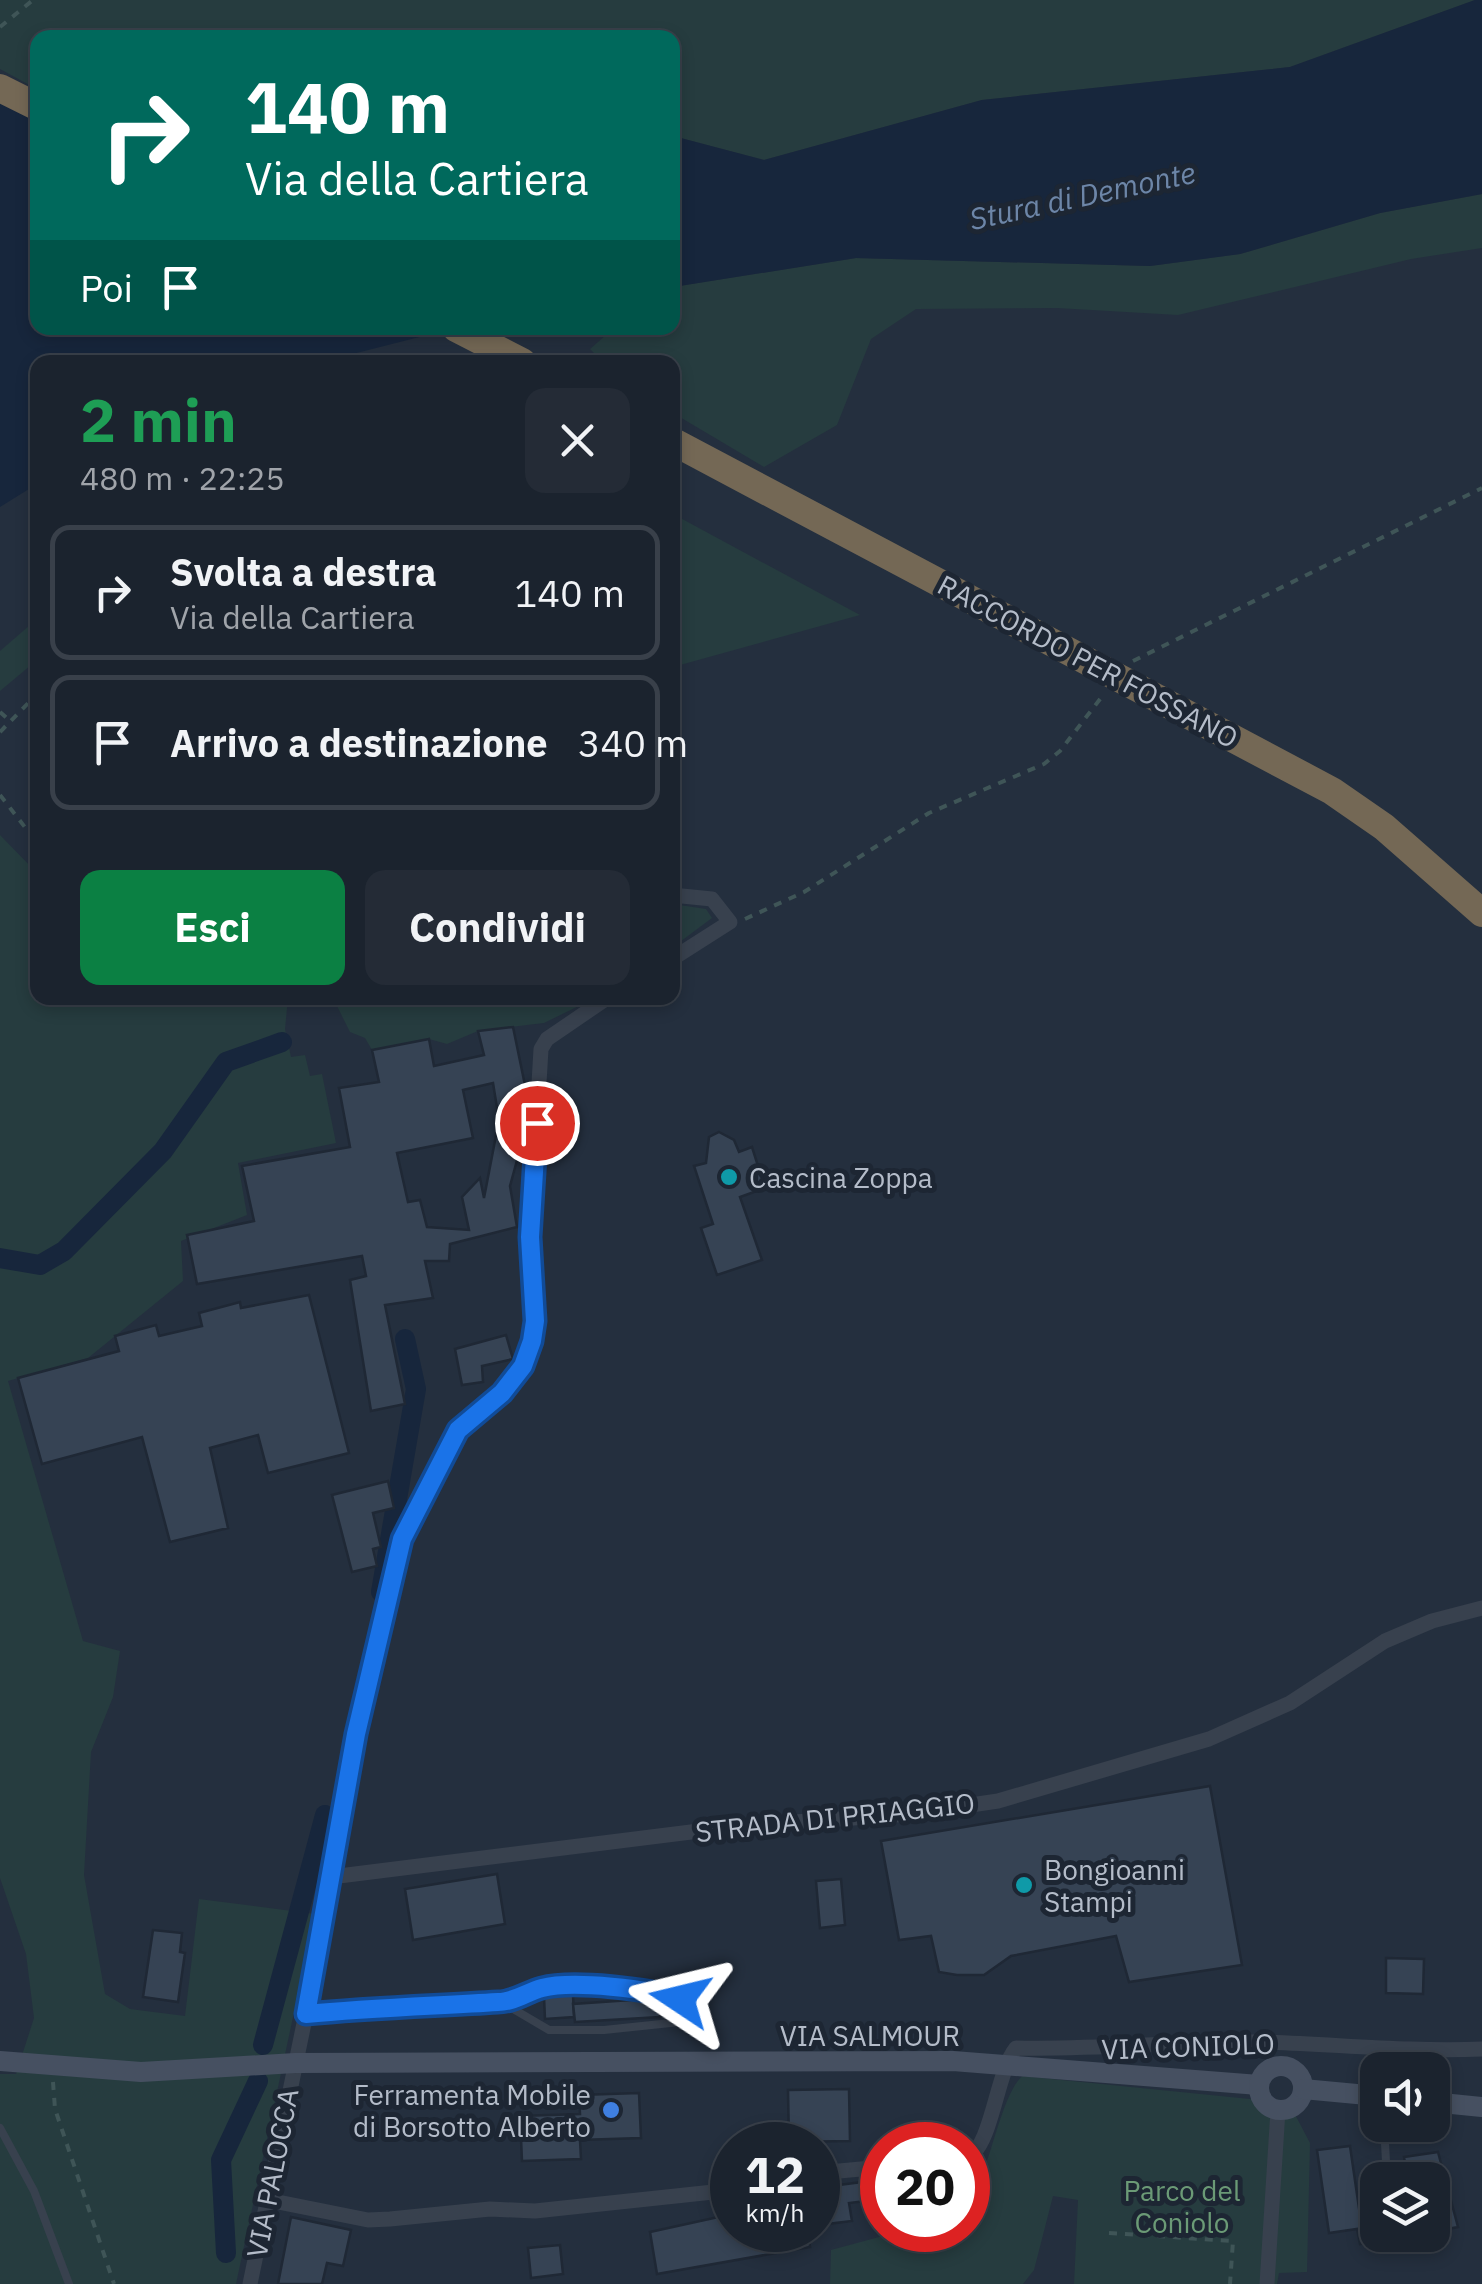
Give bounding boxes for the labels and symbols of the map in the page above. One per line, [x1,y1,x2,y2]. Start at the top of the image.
water label: Stura di Demonte [965,152,1199,238]
street label: RACCORDO PER FOSSANO [931,566,1245,756]
pin [495,1081,580,1166]
place label: Cascina Zoppa [749,1159,933,1196]
marker: Cascina Zoppa [718,1166,740,1188]
street label: STRADA DI PRIAGGIO [693,1784,977,1850]
place label: Bongioanni Stampi [1044,1851,1185,1920]
marker: Bongioanni Stampi [1013,1874,1035,1896]
position arrow [628,1947,732,2051]
street label: VIA SALMOUR [780,2017,960,2054]
street label: VIA CONIOLO [1101,2024,1275,2068]
place label: Ferramenta Mobile di Borsotto Alberto [353,2076,591,2145]
street label: VIA PALOCCA [237,2085,307,2261]
marker: Ferramenta Mobile di Borsotto Alberto [600,2099,622,2121]
speed limit sign: 20 [860,2122,990,2252]
park label: Parco del Coniolo [1123,2172,1241,2241]

